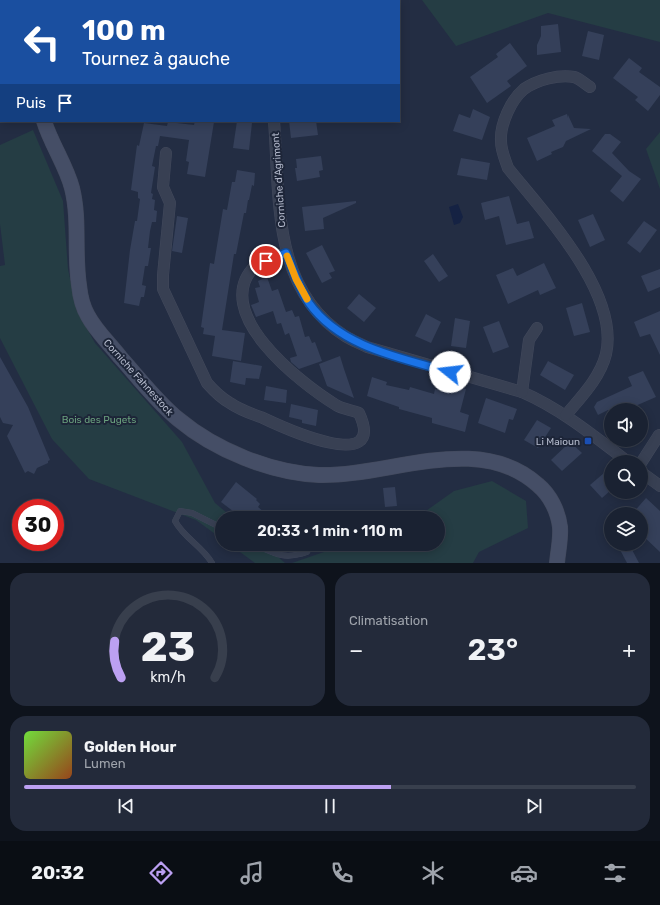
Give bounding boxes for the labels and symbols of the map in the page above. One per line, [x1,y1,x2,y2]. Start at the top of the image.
street label: Corniche d'Agrimont [270,132,288,228]
pin [249,244,283,278]
street label: Corniche Fahnestock [101,337,176,419]
position arrow [429,351,471,393]
park label: Bois des Pugets [62,414,136,426]
place label: Li Maioun [536,436,580,448]
marker: Li Maioun [583,436,593,446]
speed limit sign: 30 [12,499,64,551]

